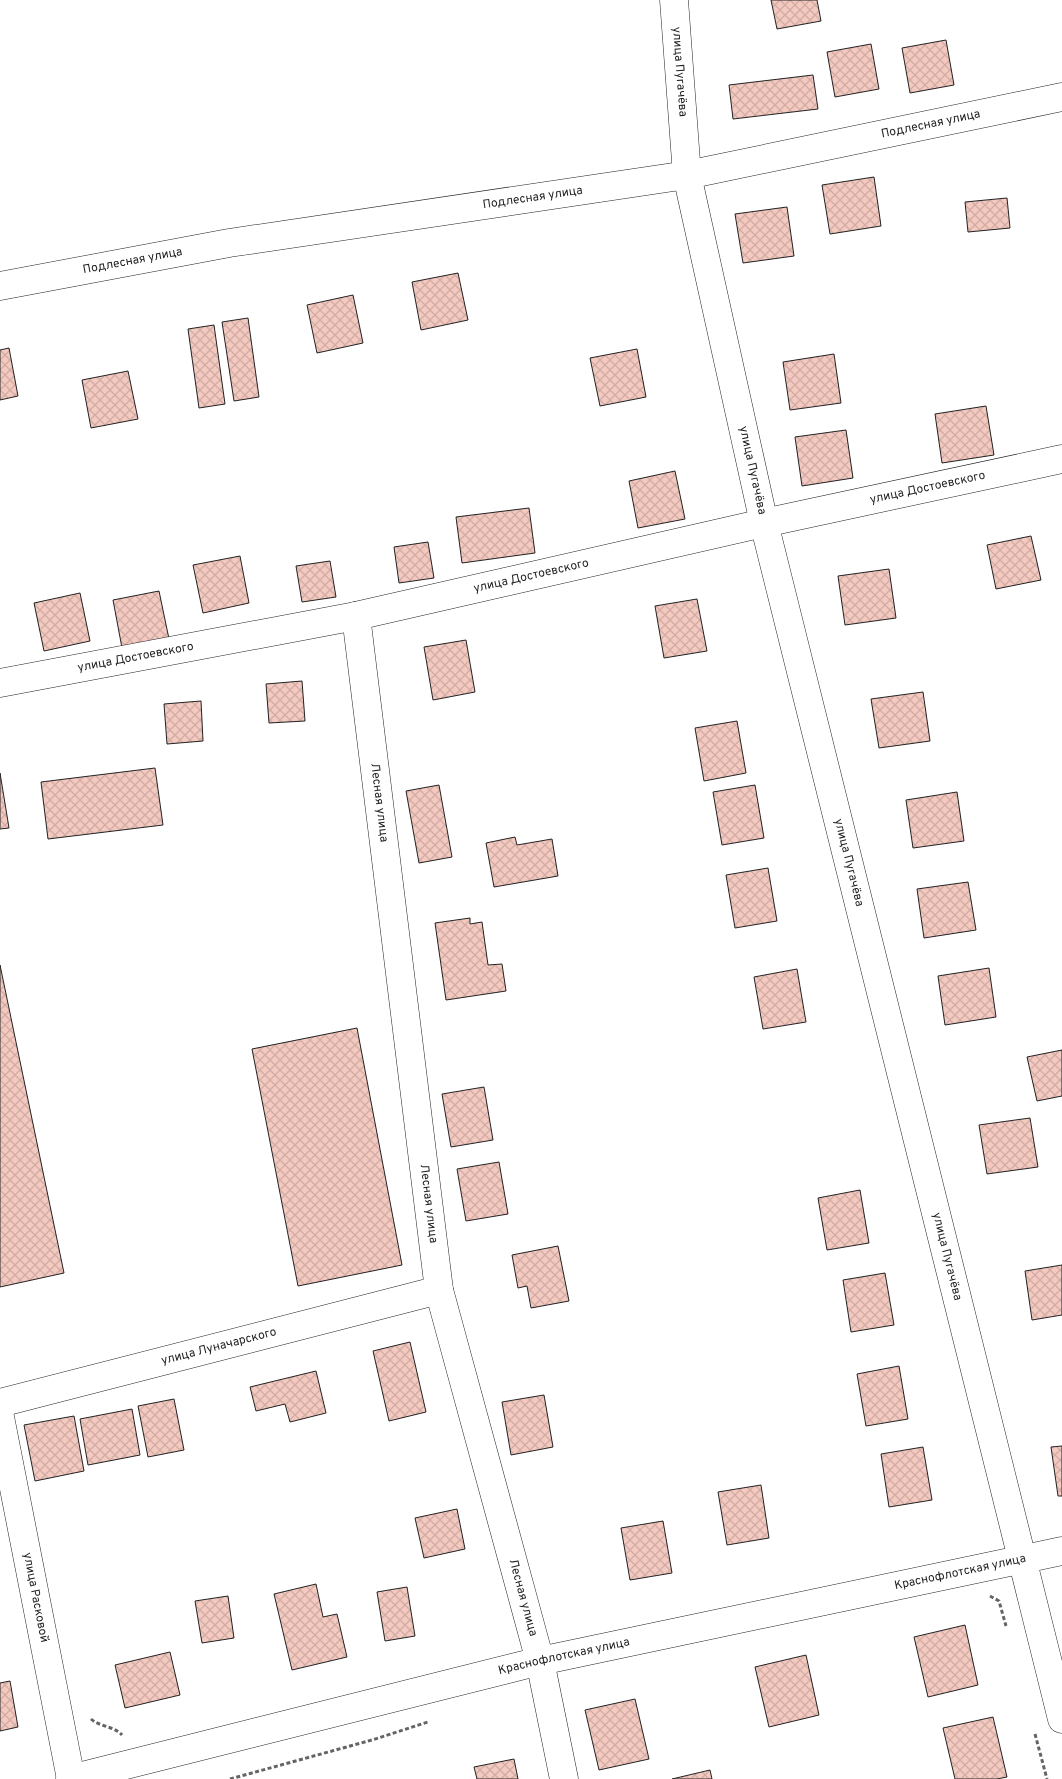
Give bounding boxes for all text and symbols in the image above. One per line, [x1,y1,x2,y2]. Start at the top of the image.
street label: улица Пугачёва [668,26,691,117]
street label: Подлесная улица [880,106,982,142]
street label: Подлесная улица [482,183,584,213]
street label: Подлесная улица [82,244,184,278]
street label: улица Пугачёва [735,425,770,516]
street label: улица Достоевского [868,468,987,508]
street label: улица Достоевского [472,555,591,597]
street label: улица Достоевского [76,639,195,676]
street label: Лесная улица [366,762,392,843]
street label: улица Пугачёва [830,817,867,908]
street label: Лесная улица [416,1163,441,1244]
street label: улица Пугачёва [928,1211,965,1302]
street label: улица Луначарского [160,1324,278,1369]
street label: улица Расковой [19,1551,52,1644]
street label: Краснофлотская улица [893,1551,1027,1594]
street label: Лесная улица [505,1557,541,1638]
street label: Краснофлотская улица [497,1634,631,1679]

